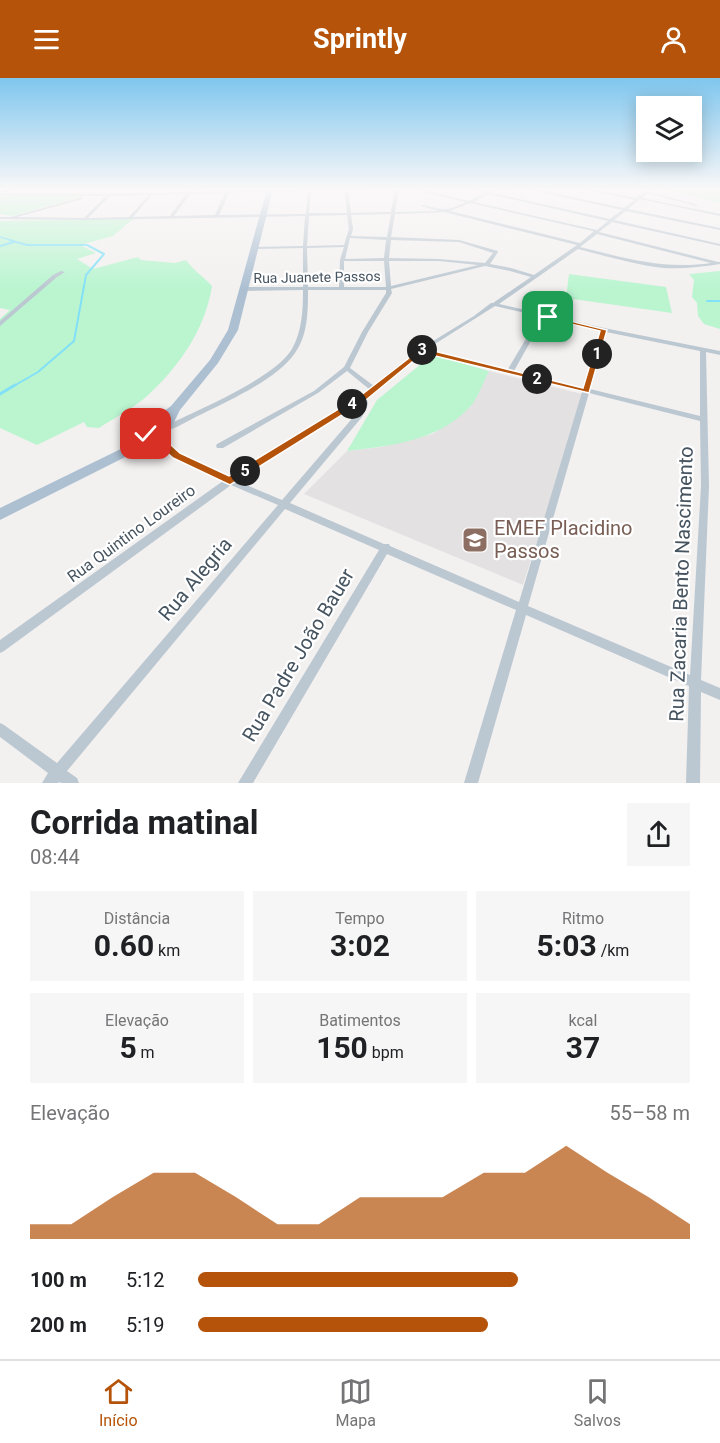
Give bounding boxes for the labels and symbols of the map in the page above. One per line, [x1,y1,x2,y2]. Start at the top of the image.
street label: Rua Juanete Passos [253,268,381,286]
pin [522,291,573,342]
pin: 3 [407,335,437,365]
pin: 1 [582,339,612,369]
pin: 2 [522,364,552,394]
pin: 4 [337,389,367,419]
pin [120,408,171,459]
street label: Rua Zacaria Bento Nascimento [664,446,698,722]
pin: 5 [230,456,260,486]
street label: Rua Quintino Loureiro [64,481,199,586]
place label: EMEF Placidino Passos [494,516,633,563]
school or university icon: EMEF Placidino Passos [460,525,490,555]
street label: Rua Alegria [153,532,237,626]
street label: Rua Padre João Bauer [237,564,359,746]

